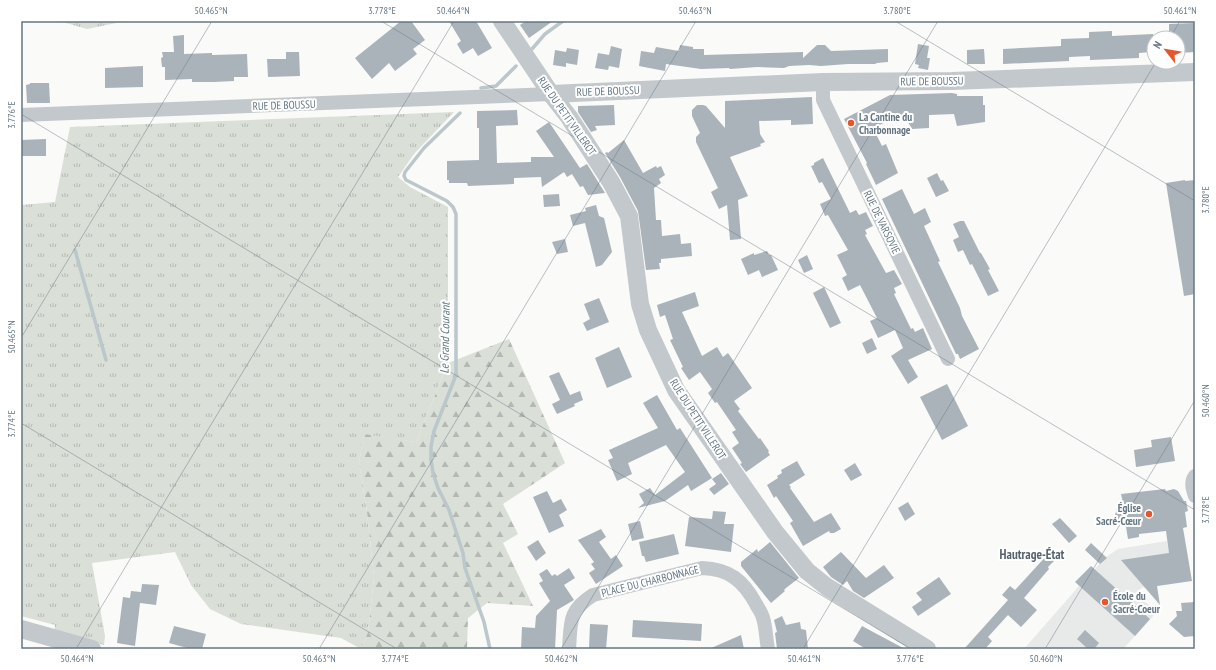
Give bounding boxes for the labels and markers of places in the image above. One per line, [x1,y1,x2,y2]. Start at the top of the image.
place label: La Cantine du Charbonnage [859,110,912,137]
marker: La Cantine du Charbonnage [846,118,856,128]
place label: Église Sacré-Cœur [1096,501,1142,528]
marker: Église Sacré-Cœur [1144,509,1154,519]
place label: École du Sacré-Coeur [1113,589,1161,616]
marker: École du Sacré-Coeur [1100,597,1110,607]

